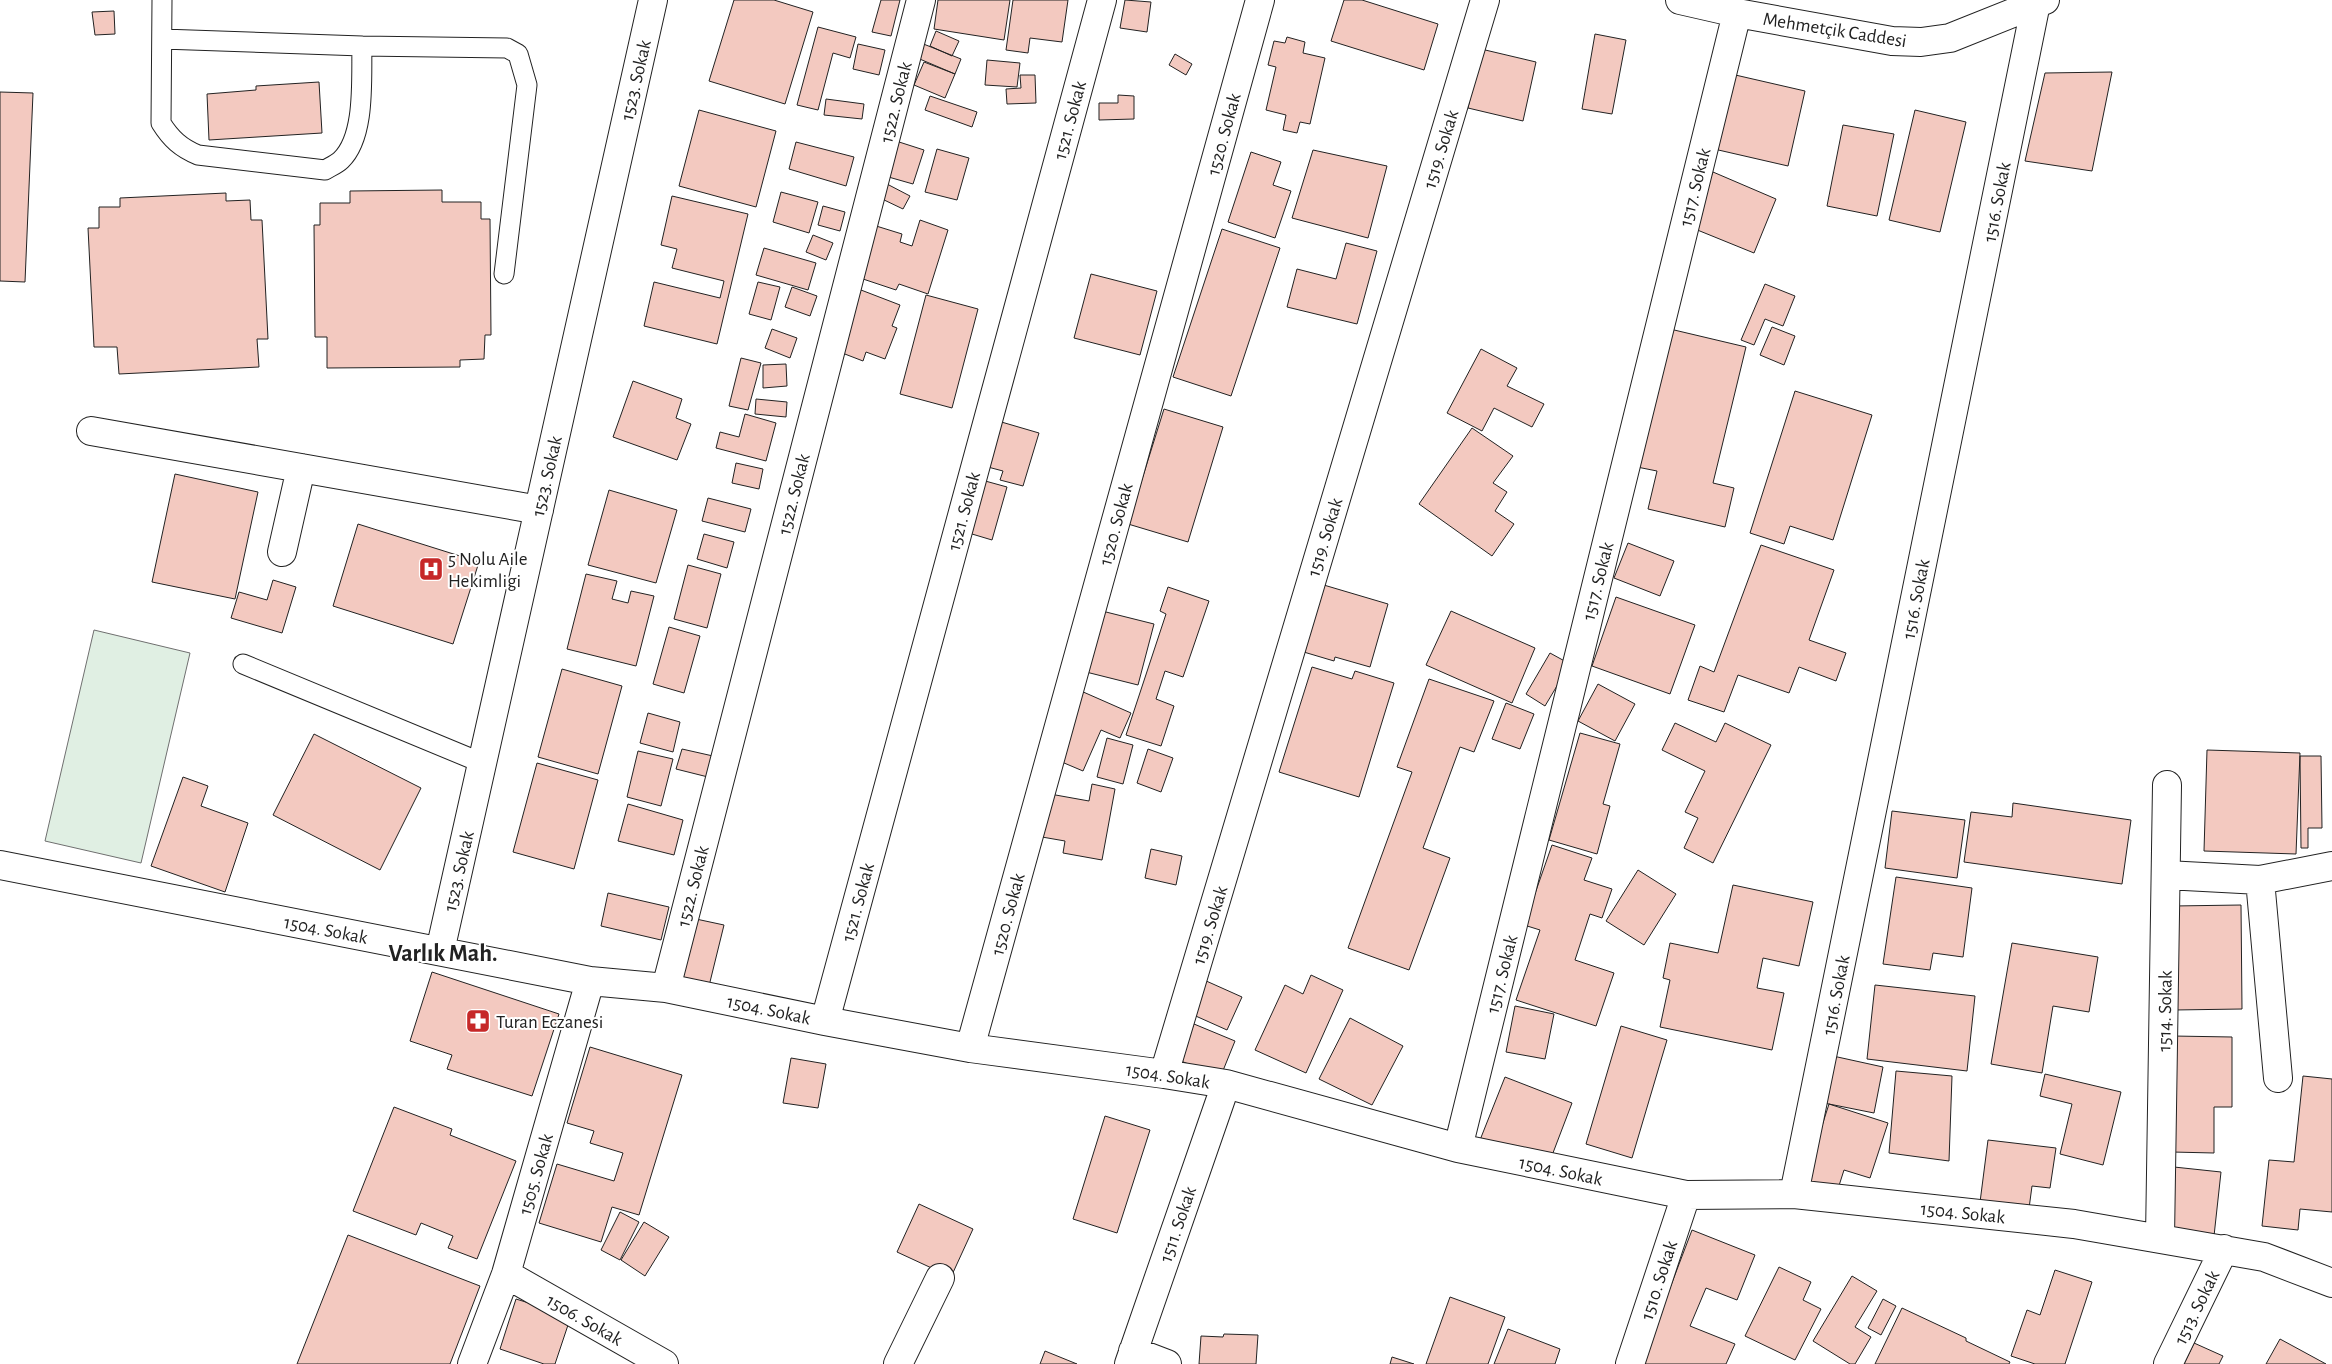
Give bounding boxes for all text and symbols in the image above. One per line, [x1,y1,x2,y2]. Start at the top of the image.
street label: Mehmetçik Caddesi [1762,10,1908,51]
street label: 1523. Sokak [618,38,655,122]
street label: 1522. Sokak [877,60,916,145]
street label: 1521. Sokak [1051,79,1090,162]
street label: 1520. Sokak [1204,91,1245,178]
street label: 1519. Sokak [1420,108,1462,191]
street label: 1517. Sokak [1677,146,1714,229]
street label: 1516. Sokak [1980,160,2015,244]
street label: 1523. Sokak [529,434,566,518]
street label: 1522. Sokak [775,452,814,537]
street label: 1521. Sokak [945,470,984,553]
street label: 1520. Sokak [1096,481,1137,568]
street label: 1519. Sokak [1304,496,1346,579]
street label: 1517. Sokak [1580,540,1617,623]
place label: 5 Nolu Aile Hekimligi [448,550,528,591]
hospital icon: 5 Nolu Aile Hekimligi [418,556,444,582]
street label: 1516. Sokak [1899,557,1934,641]
street label: 1523. Sokak [441,829,478,913]
street label: 1522. Sokak [674,844,713,929]
street label: 1521. Sokak [839,861,878,944]
street label: 1520. Sokak [988,871,1029,958]
street label: 1519. Sokak [1189,884,1231,967]
street label: 1504. Sokak [282,913,369,948]
street label: 1517. Sokak [1484,933,1521,1016]
district label: Varlık Mah. [388,942,498,966]
street label: 1516. Sokak [1819,953,1854,1037]
street label: 1514. Sokak [2155,970,2176,1052]
street label: 1504. Sokak [725,992,812,1029]
pharmacy icon: Turan Eczanesi [465,1008,491,1034]
place label: Turan Eczanesi [496,1013,603,1032]
street label: 1504. Sokak [1124,1060,1211,1093]
street label: 1505. Sokak [516,1131,557,1217]
street label: 1504. Sokak [1517,1153,1604,1190]
street label: 1511. Sokak [1157,1184,1200,1265]
street label: 1504. Sokak [1920,1200,2006,1227]
street label: 1510. Sokak [1638,1238,1681,1322]
street label: 1513. Sokak [2171,1267,2224,1348]
street label: 1506. Sokak [543,1291,626,1350]

